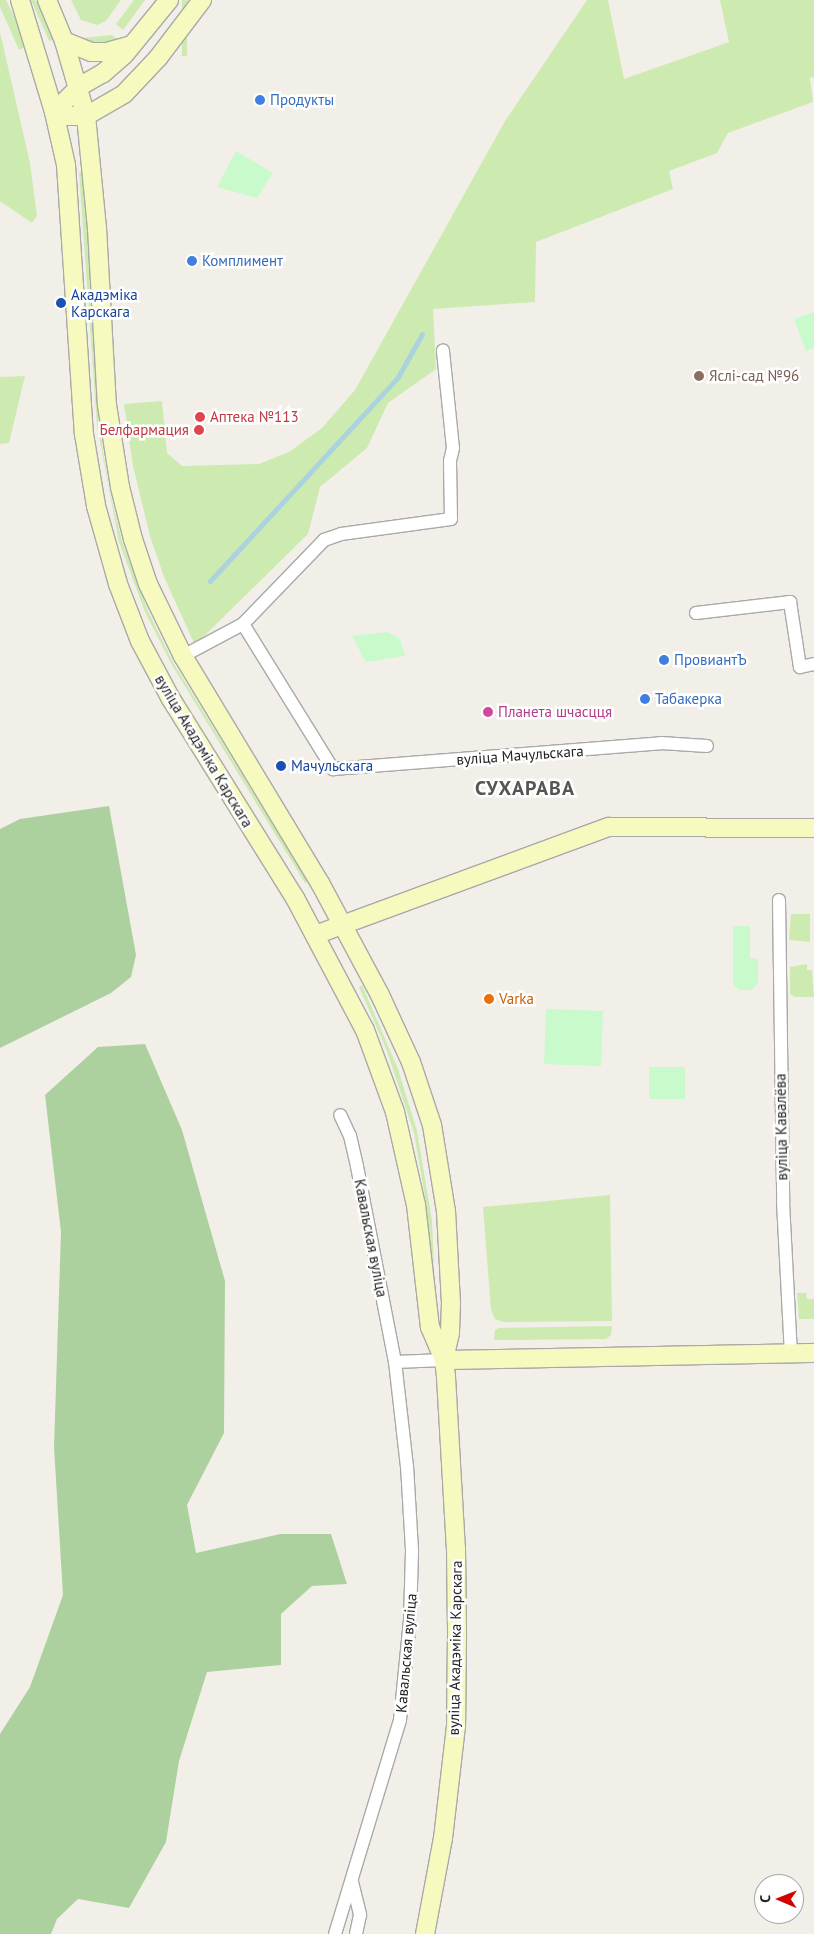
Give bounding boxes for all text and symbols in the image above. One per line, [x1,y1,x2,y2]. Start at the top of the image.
place label: Продукты [270,91,334,109]
marker: Продукты [254,94,266,106]
place label: Комплимент [202,252,283,270]
marker: Комплимент [186,255,198,267]
place label: Акадэміка Карскага [71,285,138,320]
marker: Акадэміка Карскага [55,297,67,309]
place label: Яслі-сад №96 [709,367,799,385]
marker: Яслі-сад №96 [693,370,705,382]
place label: Аптека №113 [210,408,299,426]
marker: Аптека №113 [194,411,206,423]
place label: Белфармация [100,421,189,439]
marker: Белфармация [193,424,205,436]
place label: ПровиантЪ [674,651,747,669]
marker: ПровиантЪ [658,654,670,666]
street label: вуліца Акадэміка Карскага [151,671,257,831]
place label: Табакерка [655,690,722,708]
marker: Табакерка [639,693,651,705]
place label: Планета шчасцця [498,703,612,721]
marker: Планета шчасцця [482,706,494,718]
street label: вуліца Мачульскага [456,742,584,768]
place label: Мачульскага [291,757,373,775]
marker: Мачульскага [275,760,287,772]
district label: СУХАРАВА [474,776,576,800]
place label: Varka [499,990,534,1008]
marker: Varka [483,993,495,1005]
street label: вуліца Кавалёва [771,1073,791,1181]
street label: Кавальская вуліца [351,1177,391,1299]
street label: вуліца Акадэміка Карскага [444,1560,466,1736]
street label: Кавальская вуліца [392,1593,420,1713]
north arrow [754,1874,804,1924]
text: С [756,1895,774,1903]

